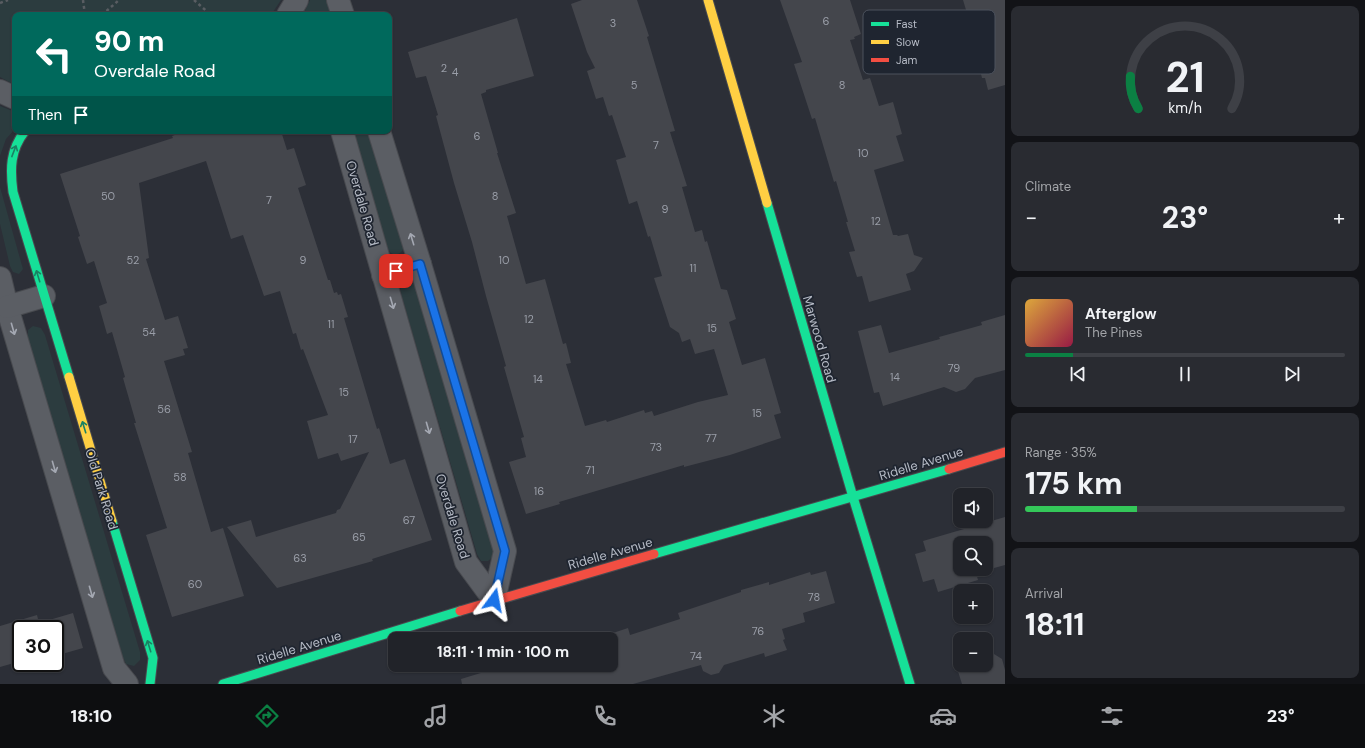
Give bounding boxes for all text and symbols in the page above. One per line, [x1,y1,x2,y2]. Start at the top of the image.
legend [863,10,995,74]
house number: 6 [823,14,830,28]
house number: 3 [610,16,616,30]
text: Fast [896,17,917,31]
text: 90 m [94,23,164,60]
icon: left [28,28,80,80]
text: Slow [896,35,920,49]
text: 21 [1165,51,1205,105]
text: Jam [896,53,917,67]
text: Overdale Road [94,59,216,83]
house number: 2 [441,61,447,75]
house number: 4 [452,65,459,79]
house number: 5 [631,78,638,92]
house number: 8 [839,78,845,92]
text: km/h [1168,98,1202,116]
icon: arrive [70,104,92,126]
text: Then [28,105,62,125]
house number: 6 [474,129,481,143]
house number: 7 [653,138,659,152]
one-way arrow [11,145,19,157]
house number: 10 [858,146,868,160]
street label: Overdale Road [342,159,383,248]
text: Climate [1025,178,1071,195]
house number: 50 [101,189,115,203]
house number: 8 [492,189,498,203]
house number: 7 [266,193,272,207]
text: 23° [1162,198,1208,237]
house number: 9 [662,202,669,216]
text: − [1025,203,1037,232]
text: + [1333,203,1345,232]
house number: 12 [871,214,881,228]
one-way arrow [408,233,415,246]
house number: 52 [127,253,139,267]
house number: 9 [300,253,307,267]
house number: 10 [499,253,509,267]
pin [379,254,413,288]
icon: arrive [385,260,407,282]
house number: 11 [690,261,696,275]
one-way arrow [34,270,41,283]
street label: Marwood Road [799,294,840,385]
one-way arrow [389,296,396,309]
text: Afterglow [1085,304,1157,324]
house number: 12 [524,312,534,326]
house number: 11 [328,317,334,331]
house number: 15 [707,321,717,335]
one-way arrow [10,322,17,335]
text: The Pines [1085,324,1143,341]
house number: 54 [142,325,156,339]
house number: 79 [948,361,960,375]
icon: previous [1067,363,1089,385]
icon: pause [1174,363,1196,385]
icon: next [1281,363,1303,385]
house number: 14 [890,370,900,384]
house number: 14 [533,372,543,386]
house number: 15 [339,385,349,399]
house number: 56 [157,402,171,416]
house number: 15 [752,406,762,420]
one-way arrow [80,421,87,434]
one-way arrow [424,421,432,434]
house number: 77 [705,431,717,445]
house number: 17 [348,432,358,446]
house number: 73 [650,440,662,454]
street label: Ridelle Avenue [877,443,965,484]
text: Range · 35% [1025,444,1097,461]
street label: Old Park Road [81,447,122,532]
one-way arrow [51,460,58,473]
house number: 71 [585,463,595,477]
text: 175 km [1025,464,1123,503]
house number: 58 [173,470,187,484]
street label: Overdale Road [432,472,473,561]
house number: 16 [534,484,544,498]
map controls [953,488,993,672]
button: sound [953,488,993,528]
house number: 67 [403,513,415,527]
house number: 65 [352,530,366,544]
street label: Ridelle Avenue [566,533,654,574]
button: search [953,536,993,576]
house number: 63 [293,551,307,565]
house number: 60 [188,577,202,591]
position arrow [473,579,515,621]
button: + [953,584,993,624]
one-way arrow [88,585,95,598]
text: Arrival [1025,585,1063,602]
house number: 78 [808,590,820,604]
text: 18:11 [1025,605,1084,644]
speed limit sign: 30 [12,620,64,672]
house number: 76 [752,624,764,638]
street label: Ridelle Avenue [255,627,343,668]
button: − [953,632,993,672]
one-way arrow [145,639,152,652]
text: 18:11 · 1 min · 100 m [437,642,569,662]
house number: 74 [690,649,702,663]
icon: directions [253,702,281,730]
icon: music [422,702,450,730]
icon: phone [591,702,619,730]
icon: climate [760,702,788,730]
icon: car [929,702,957,730]
icon: filters [1098,702,1126,730]
text: 18:10 [70,704,112,728]
text: 23° [1267,704,1294,728]

